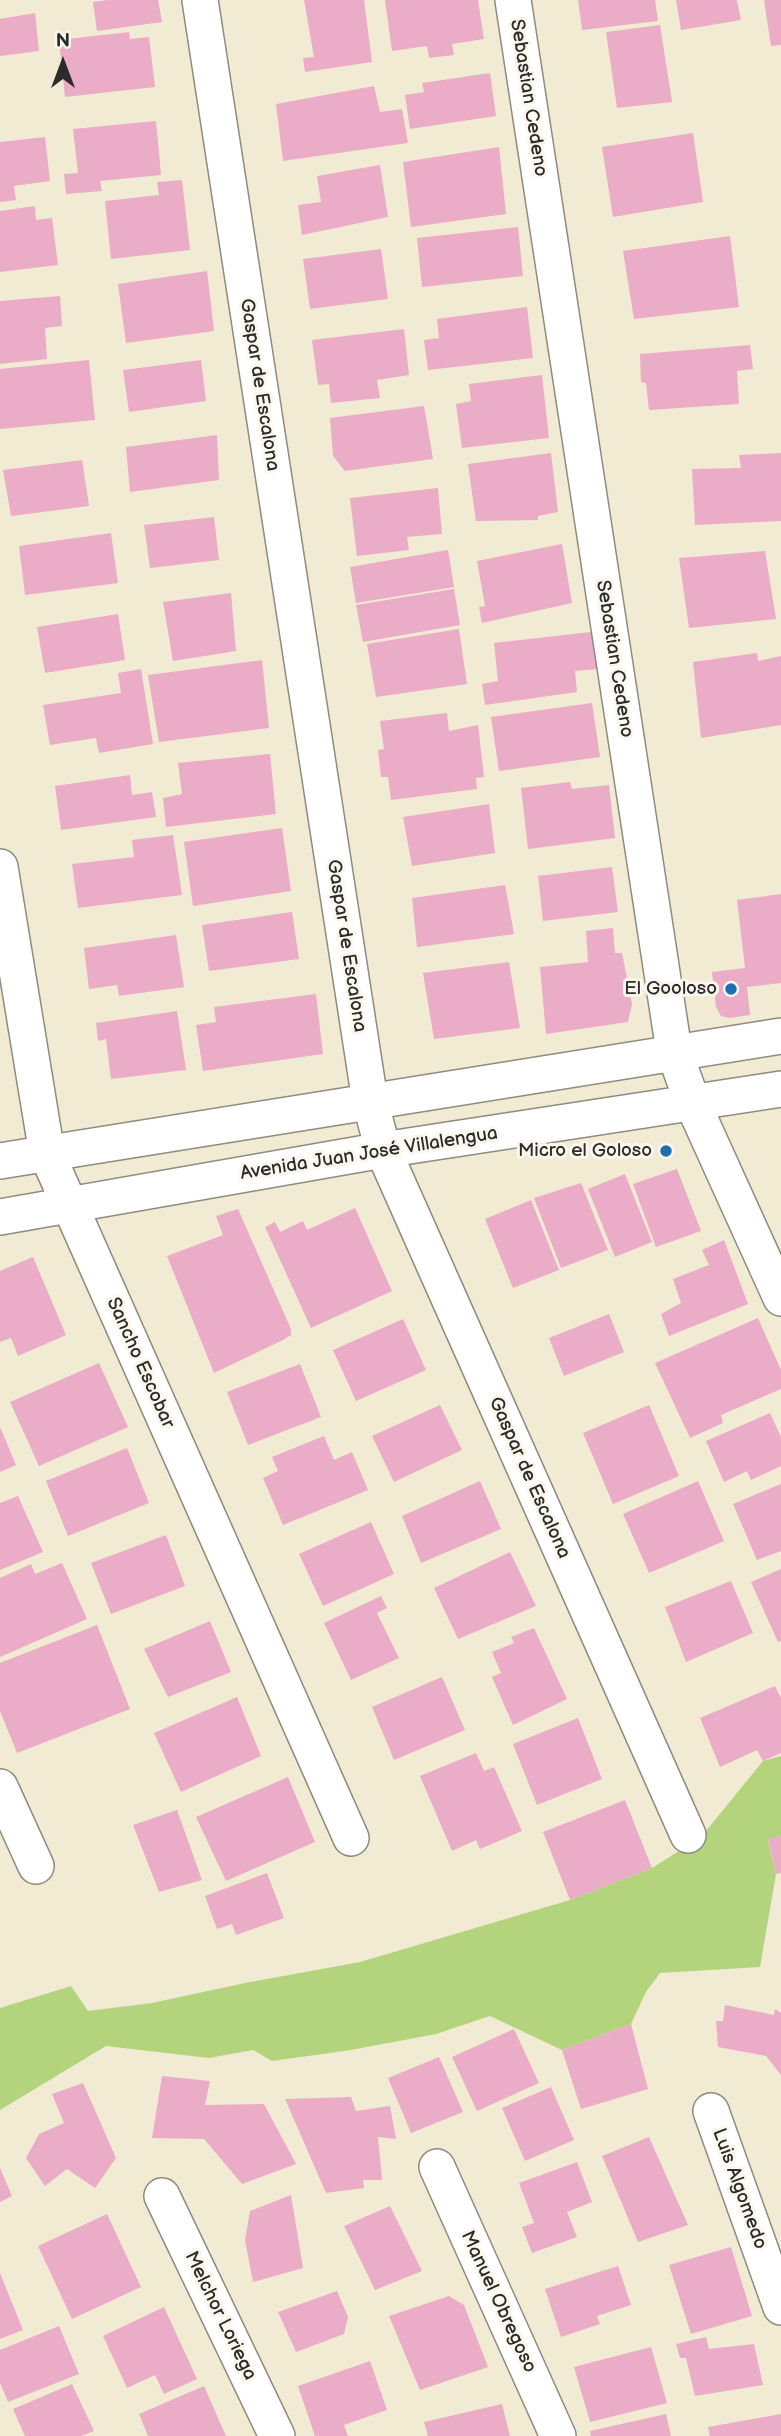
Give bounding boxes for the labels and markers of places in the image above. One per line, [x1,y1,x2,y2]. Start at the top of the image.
place label: El Gooloso [624,978,717,1000]
marker: El Gooloso [723,981,739,997]
place label: Micro el Goloso [518,1140,652,1162]
marker: Micro el Goloso [658,1143,674,1159]

